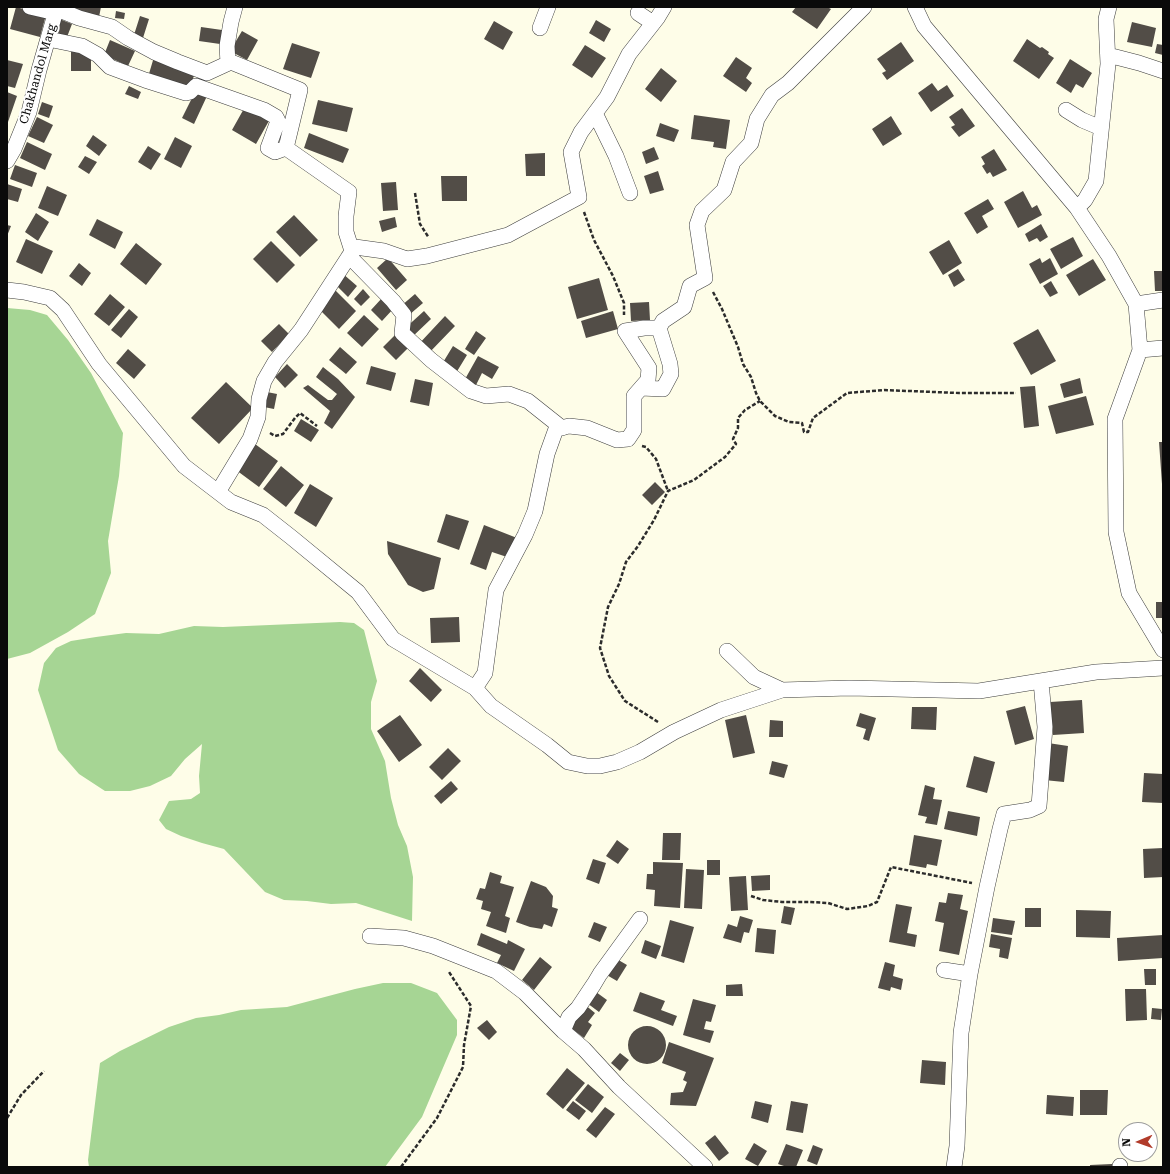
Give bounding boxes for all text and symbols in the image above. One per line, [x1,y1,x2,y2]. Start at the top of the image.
street label: Chakhandol Marg [17,22,59,126]
north arrow [1118,1122,1158,1162]
text: N [1120,1138,1133,1147]

